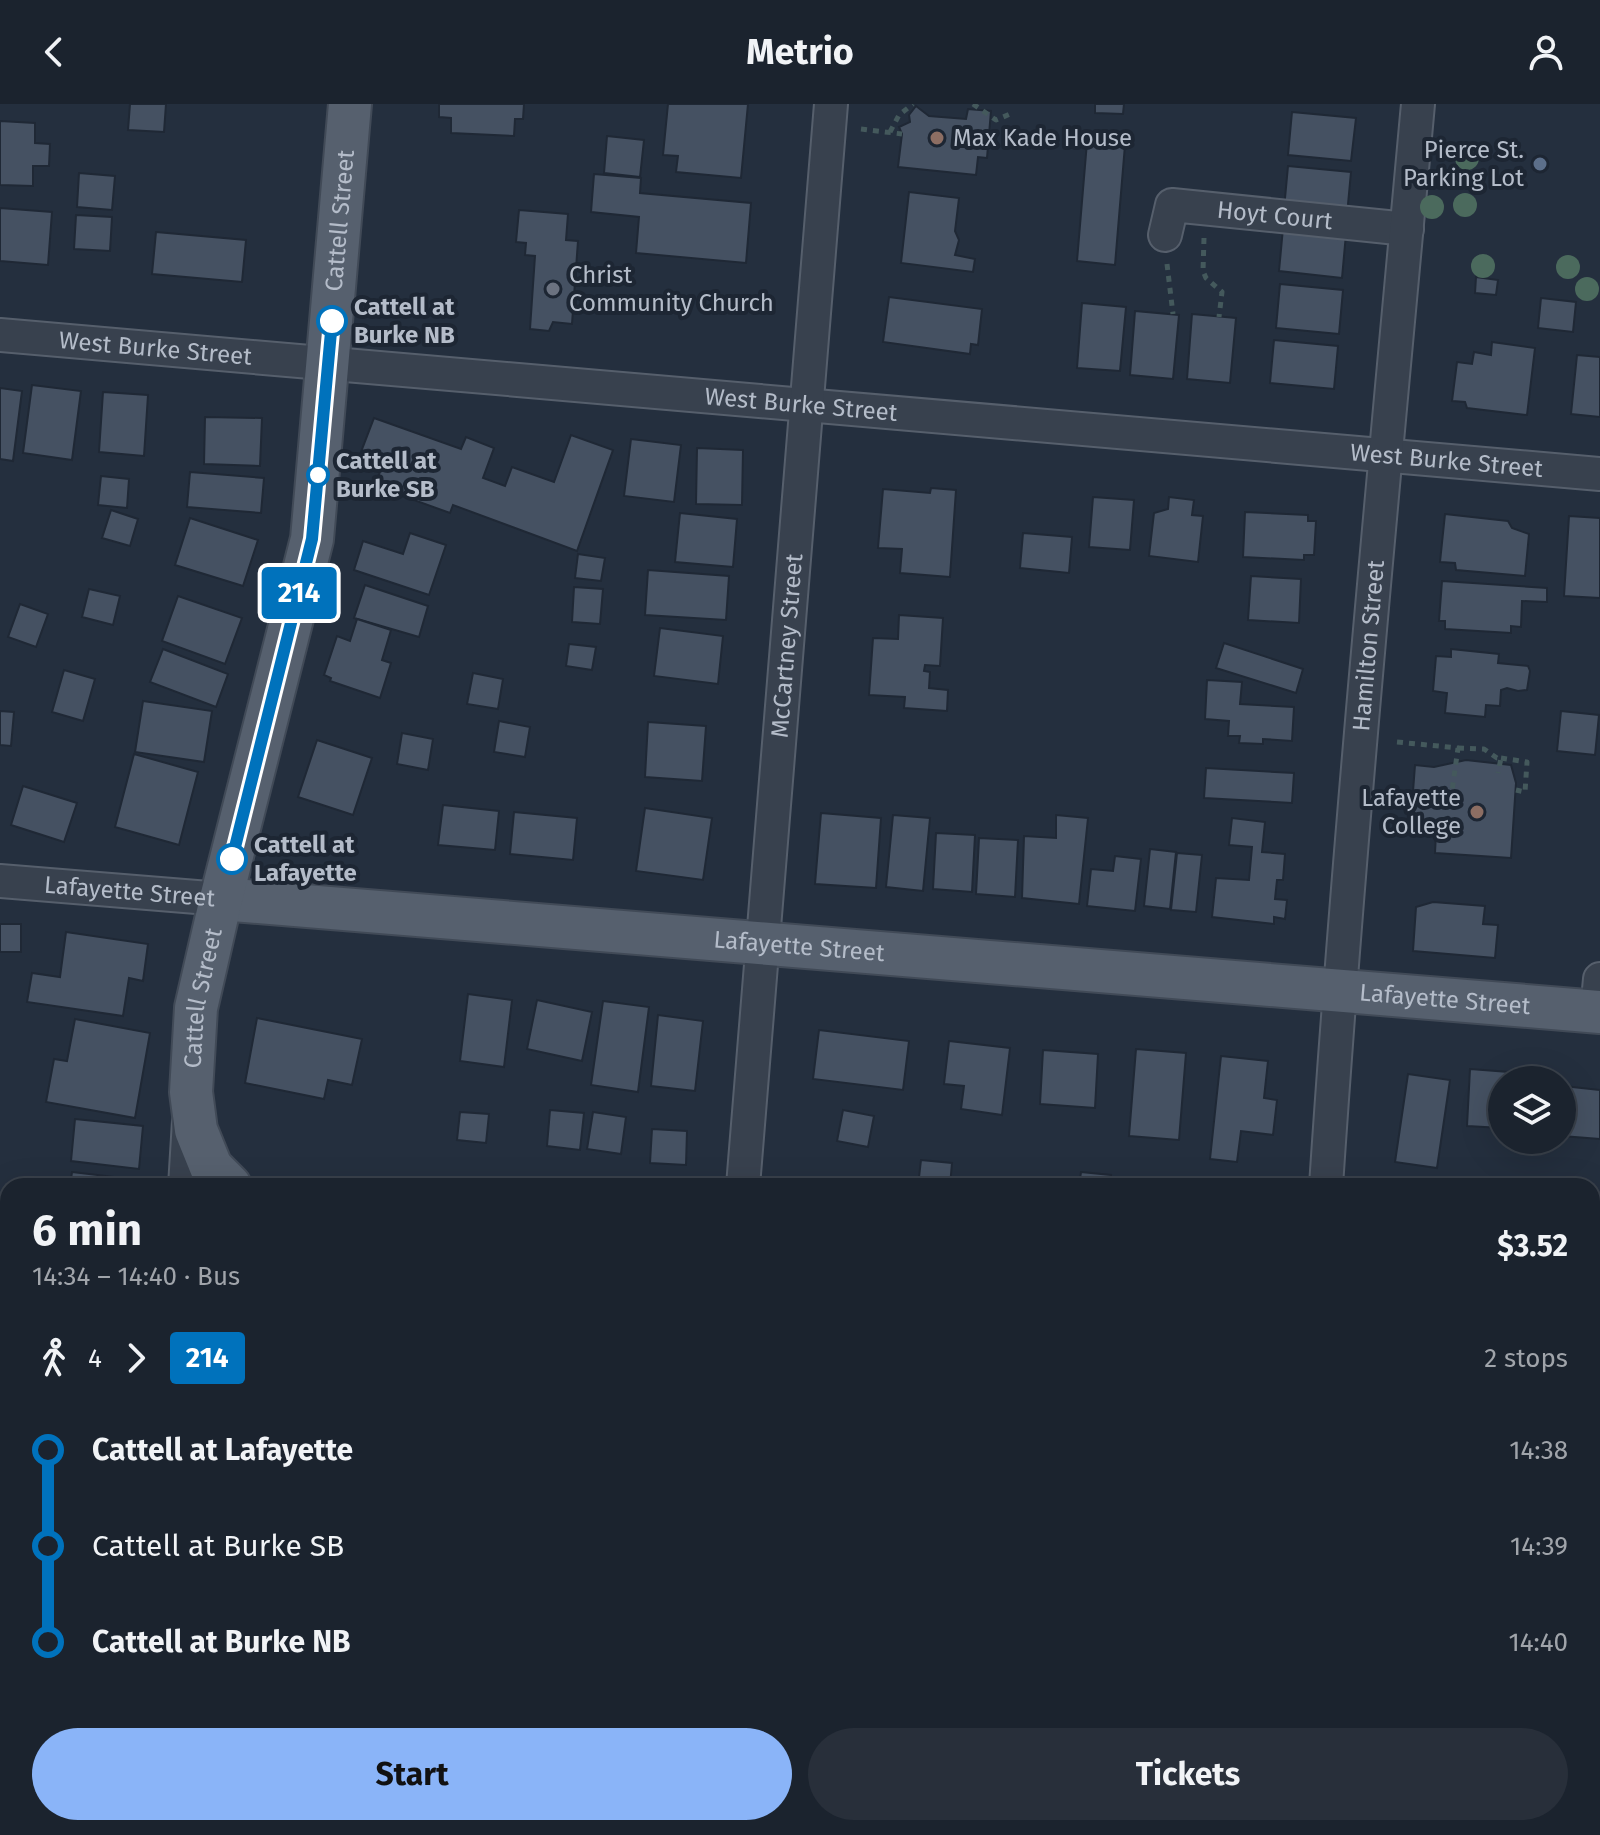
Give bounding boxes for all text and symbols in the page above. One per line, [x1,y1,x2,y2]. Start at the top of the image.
icon: back [32,30,76,74]
text: Metrio [746,30,854,74]
icon: person [1524,30,1568,74]
place label: Max Kade House [953,124,1132,152]
marker: Max Kade House [928,129,946,147]
place label: Pierce St. Parking Lot [1403,136,1524,192]
street label: Cattell Street [320,148,360,293]
marker: Pierce St. Parking Lot [1531,155,1549,173]
street label: Hoyt Court [1216,196,1334,235]
place label: Christ Community Church [569,261,774,317]
marker: Christ Community Church [544,280,562,298]
place label: Cattell at Burke NB [354,293,455,349]
marker: Cattell at Burke NB [317,306,347,336]
street label: West Burke Street [58,326,253,371]
street label: West Burke Street [703,382,899,427]
street label: West Burke Street [1349,438,1544,483]
place label: Cattell at Burke SB [336,447,437,503]
marker: Cattell at Burke SB [307,464,329,486]
street label: McCartney Street [765,552,808,739]
street label: Hamilton Street [1347,559,1390,732]
line badge: 214 [253,567,345,619]
text: 214 [278,576,320,609]
place label: Lafayette College [1361,784,1461,840]
marker: Lafayette College [1468,803,1486,821]
place label: Cattell at Lafayette [254,831,357,887]
marker: Cattell at Lafayette [217,844,247,874]
street label: Lafayette Street [43,871,216,912]
street label: Cattell Street [178,925,228,1069]
street label: Lafayette Street [712,925,886,967]
street label: Lafayette Street [1358,978,1532,1020]
map controls [1488,1066,1576,1154]
button: layers [1488,1066,1576,1154]
text: 6 min [32,1204,142,1257]
text: $3.52 [1497,1228,1568,1264]
text: 14:34 – 14:40 · Bus [32,1261,240,1292]
icon: walk [32,1336,76,1380]
icon: forward [114,1336,158,1380]
text: 214 [186,1341,229,1374]
text: 4 [88,1343,102,1374]
text: 2 stops [1484,1343,1568,1374]
text: Cattell at Lafayette [92,1432,353,1468]
text: 14:38 [1509,1435,1568,1466]
text: Cattell at Burke SB [92,1528,344,1564]
text: 14:39 [1510,1531,1568,1562]
text: Cattell at Burke NB [92,1624,351,1660]
text: 14:40 [1508,1627,1568,1658]
button: Start [32,1728,792,1820]
button: Tickets [808,1728,1568,1820]

